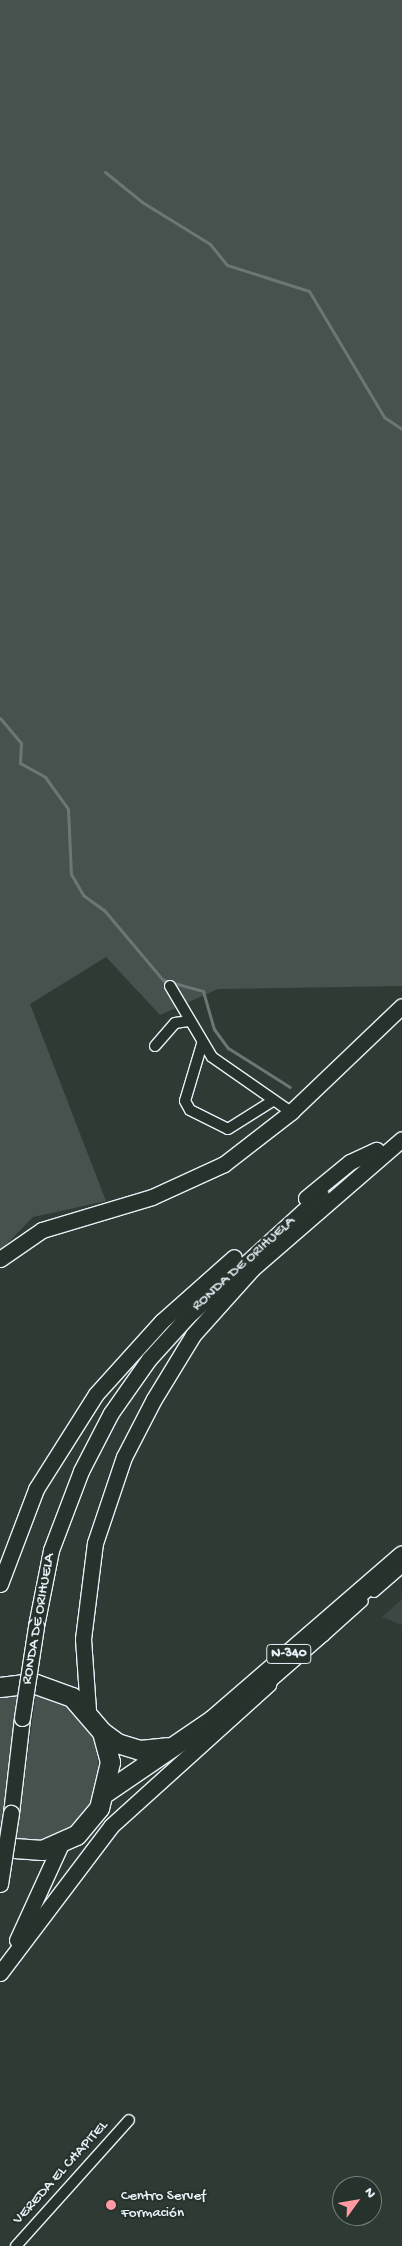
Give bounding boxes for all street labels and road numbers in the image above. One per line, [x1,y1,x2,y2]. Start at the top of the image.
street label: RONDA DE ORIHUELA [189,1213,299,1315]
street label: RONDA DE ORIHUELA [19,1552,59,1686]
road number: N-340 [265,1642,313,1666]
street label: VEREDA EL CHAPITEL [10,2117,112,2229]

